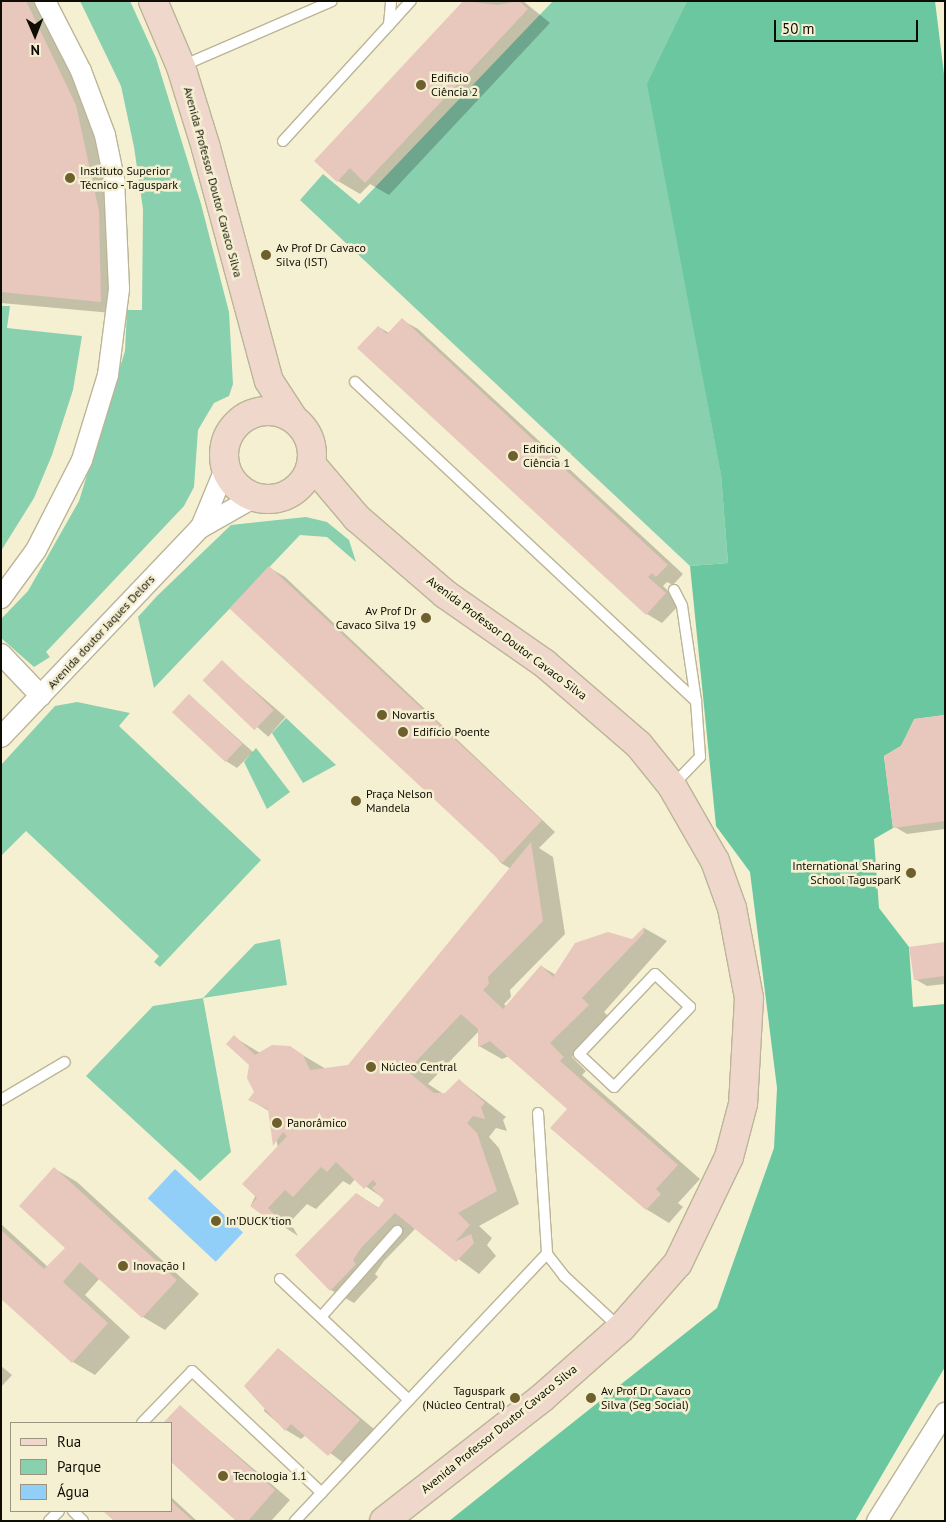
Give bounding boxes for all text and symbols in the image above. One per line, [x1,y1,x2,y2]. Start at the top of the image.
north arrow [10,10,60,60]
scale bar [776,10,920,42]
text: 50 m [782,19,815,38]
text: N [31,41,40,59]
place label: Edificio Ciência 2 [431,71,478,99]
marker: Edificio Ciência 2 [415,79,427,91]
street label: Avenida Professor Doutor Cavaco Silva [181,85,245,279]
place label: Instituto Superior Técnico - Taguspark [80,164,180,192]
marker: Instituto Superior Técnico - Taguspark [64,172,76,184]
place label: Av Prof Dr Cavaco Silva (IST) [276,241,366,269]
marker: Av Prof Dr Cavaco Silva (IST) [260,249,272,261]
place label: Edificio Ciência 1 [523,442,570,470]
marker: Edificio Ciência 1 [507,450,519,462]
street label: Avenida doutor Jaques Delors [44,572,158,692]
street label: Avenida Professor Doutor Cavaco Silva [424,573,590,703]
place label: Av Prof Dr Cavaco Silva 19 [336,604,416,632]
marker: Av Prof Dr Cavaco Silva 19 [420,612,432,624]
place label: Novartis [392,708,435,722]
marker: Novartis [376,709,388,721]
place label: Edifício Poente [413,725,490,739]
marker: Edifício Poente [397,726,409,738]
place label: Praça Nelson Mandela [366,787,433,815]
marker: Praça Nelson Mandela [350,795,362,807]
place label: International Sharing School TagusparK [792,859,901,887]
marker: International Sharing School TagusparK [905,867,917,879]
place label: Núcleo Central [381,1060,457,1074]
marker: Núcleo Central [365,1061,377,1073]
place label: Panorâmico [287,1116,347,1130]
marker: Panorâmico [271,1117,283,1129]
place label: In'DUCK'tion [226,1214,291,1228]
marker: In'DUCK'tion [210,1215,222,1227]
place label: Inovação I [133,1259,186,1273]
marker: Inovação I [117,1260,129,1272]
street label: Avenida Professor Doutor Cavaco Silva [418,1362,580,1496]
place label: Taguspark (Núcleo Central) [423,1384,505,1412]
place label: Av Prof Dr Cavaco Silva (Seg Social) [601,1384,691,1412]
marker: Taguspark (Núcleo Central) [509,1392,521,1404]
marker: Av Prof Dr Cavaco Silva (Seg Social) [585,1392,597,1404]
legend [10,1422,172,1512]
text: Rua [57,1432,81,1451]
text: Parque [57,1457,101,1476]
place label: Tecnologia 1.1 [233,1469,307,1483]
marker: Tecnologia 1.1 [217,1470,229,1482]
text: Água [57,1482,89,1501]

